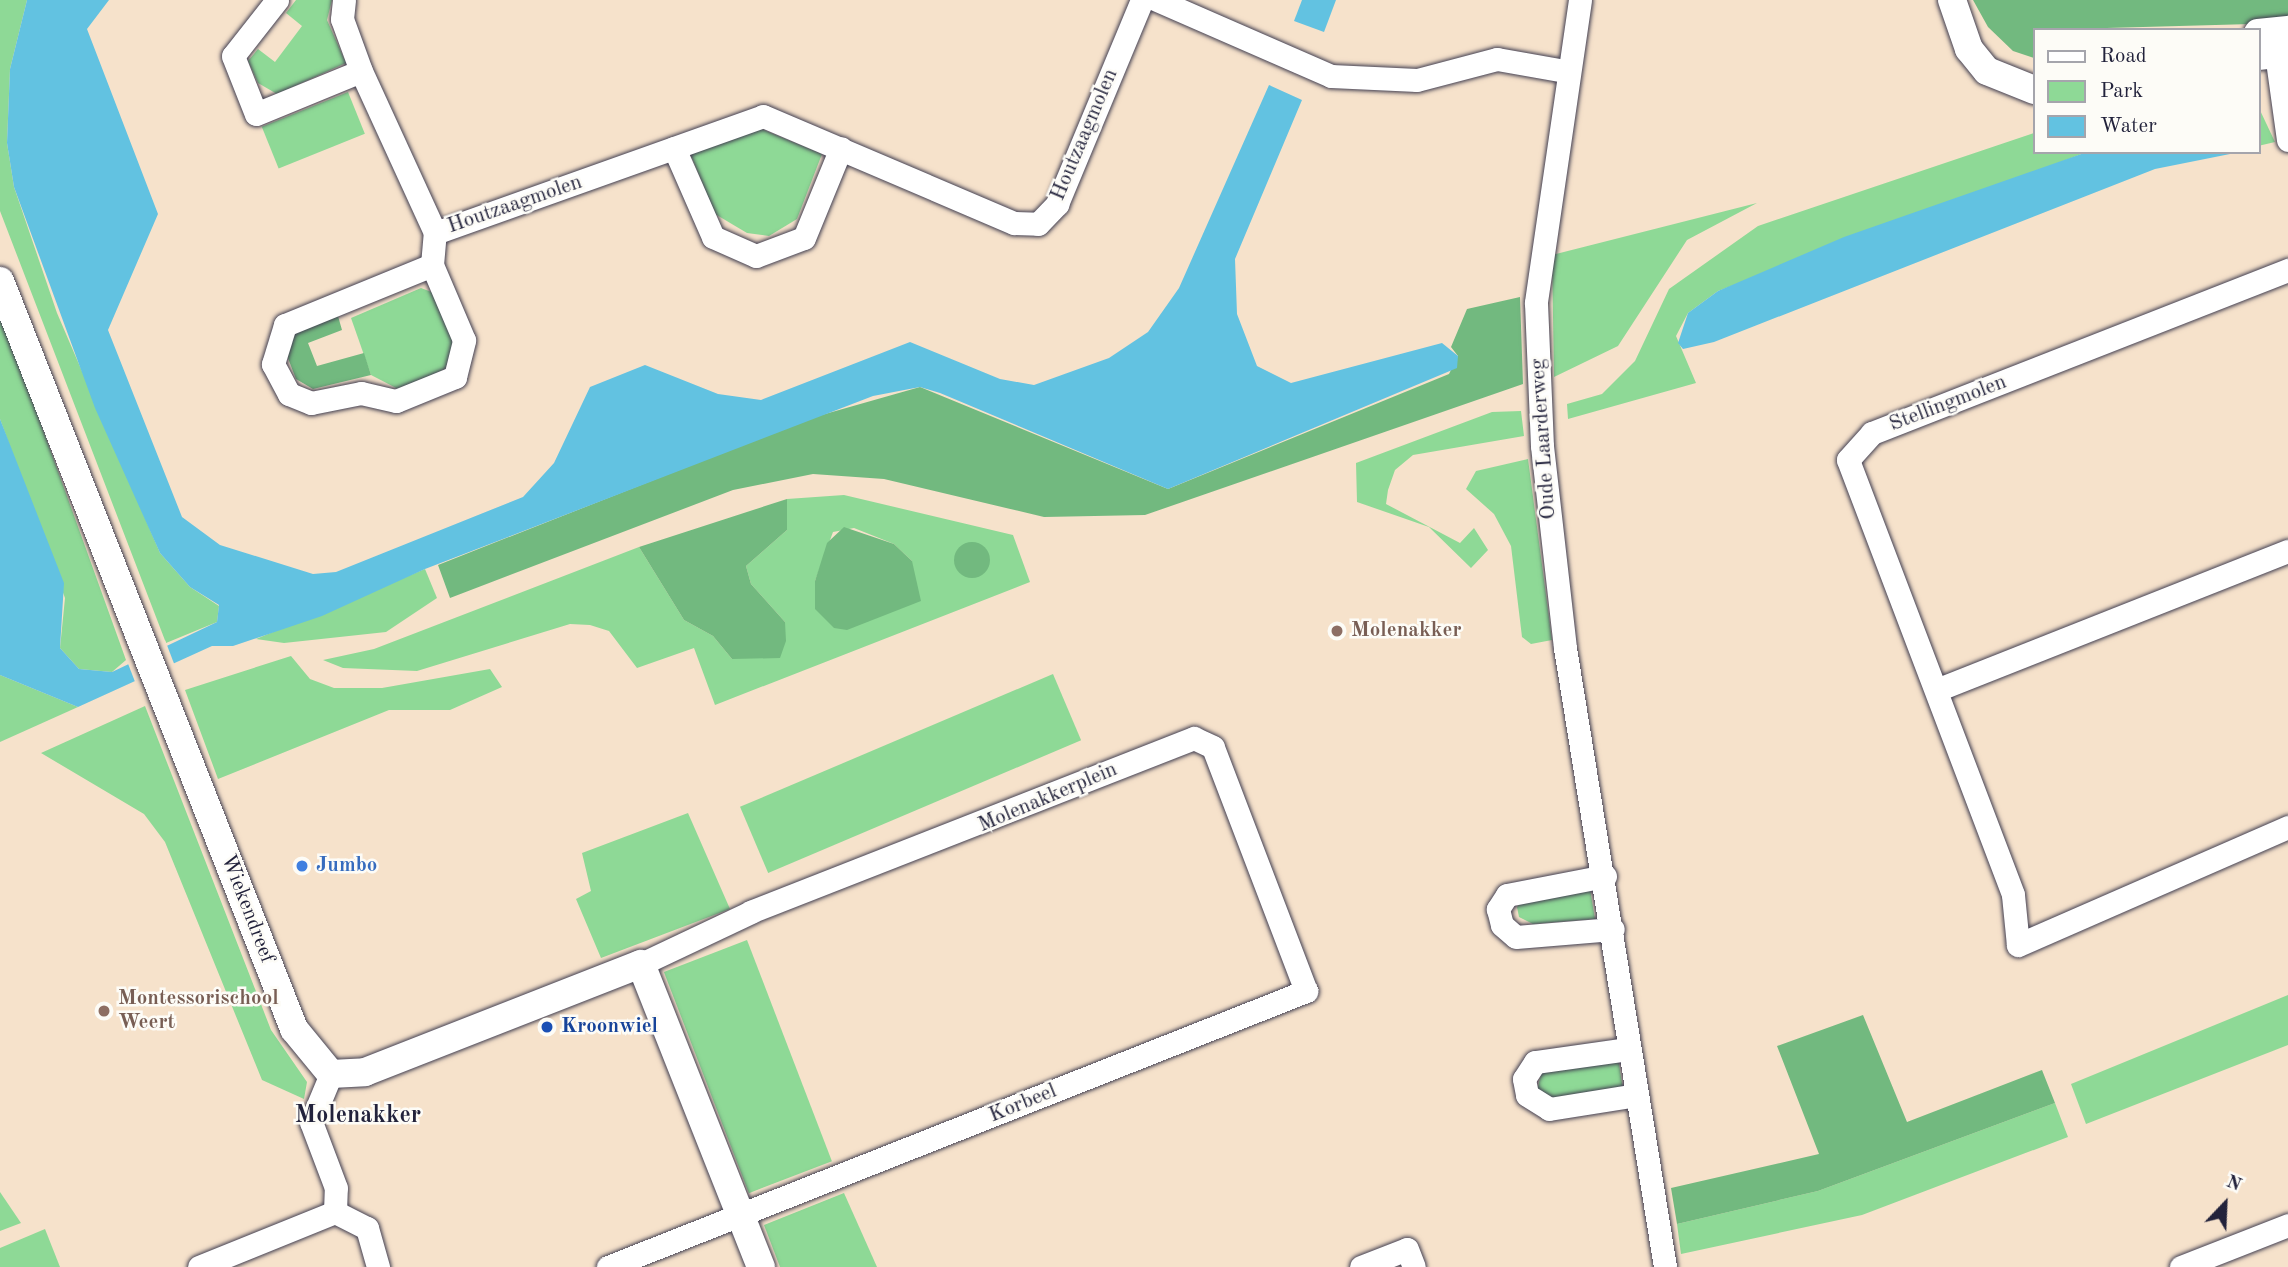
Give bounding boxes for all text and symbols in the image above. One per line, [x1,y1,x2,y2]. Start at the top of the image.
legend [2032,28,2260,154]
text: Road [2100,46,2147,67]
street label: Houtzaagmolen [1046,65,1124,205]
text: Park [2100,81,2143,102]
text: Water [2100,116,2157,137]
street label: Houtzaagmolen [444,170,586,240]
street label: Oude Laarderweg [1526,358,1562,520]
street label: Stellingmolen [1886,370,2010,438]
place label: Molenakker [1351,618,1462,644]
marker: Molenakker [1329,623,1345,639]
street label: Molenakkerplein [975,757,1121,839]
street label: Wiekendreef [215,851,279,967]
place label: Jumbo [316,853,377,879]
marker: Jumbo [294,858,310,874]
place label: Montessorischool Weert [118,986,279,1036]
marker: Montessorischool Weert [96,1003,112,1019]
place label: Kroonwiel [561,1014,658,1040]
marker: Kroonwiel [539,1019,555,1035]
street label: Korbeel [986,1079,1060,1129]
district label: Molenakker [295,1103,421,1131]
north arrow [2190,1169,2260,1239]
text: N [2223,1173,2244,1196]

